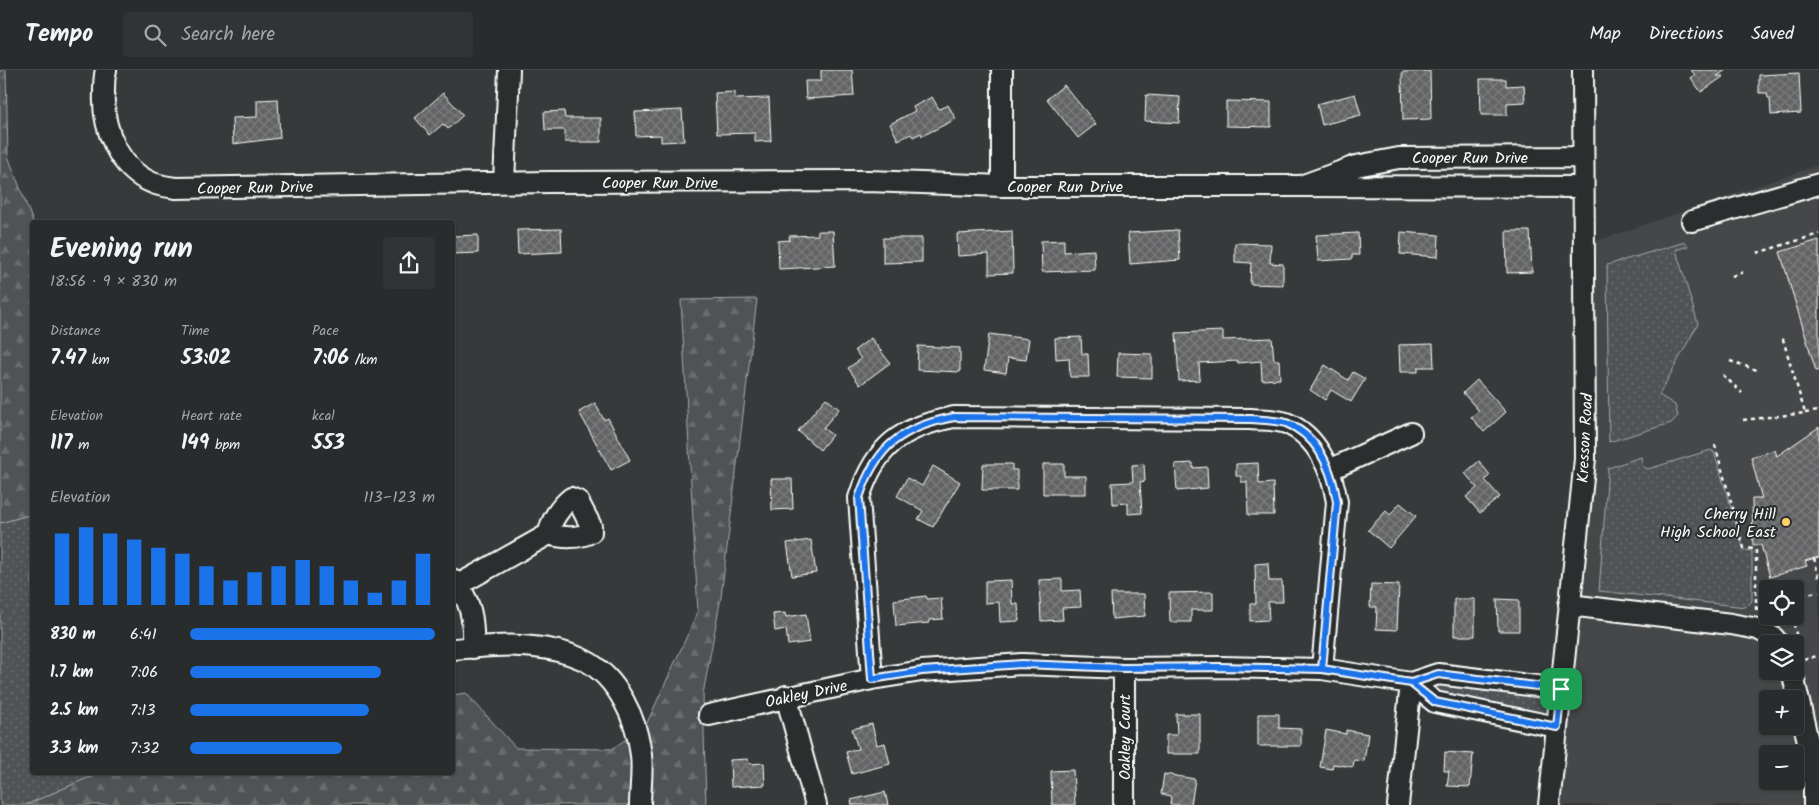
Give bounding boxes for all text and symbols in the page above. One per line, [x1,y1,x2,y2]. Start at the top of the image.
search box [123,12,473,57]
text: Tempo [25,15,93,54]
text: Search here [181,20,275,50]
text: Map [1589,20,1621,49]
text: Directions [1649,20,1723,49]
text: Saved [1751,20,1794,49]
icon: search [141,21,169,49]
street label: Cooper Run Drive [1412,146,1528,171]
street label: Cooper Run Drive [602,171,718,196]
street label: Cooper Run Drive [197,175,313,202]
street label: Cooper Run Drive [1007,175,1123,200]
text: Evening run [50,227,193,272]
button: share [383,237,435,289]
text: 18:56 · 9 × 830 m [50,269,177,294]
text: Distance [50,320,100,342]
text: Time [181,320,209,342]
text: Pace [312,320,339,342]
text: 7.47 [50,342,86,375]
text: 53:02 [181,342,231,375]
text: 7:06 [312,342,349,375]
text: km [86,349,110,371]
text: /km [349,349,378,371]
street label: Kresson Road [1571,392,1600,484]
text: Elevation [50,405,103,427]
text: Heart rate [181,405,242,427]
text: kcal [312,405,335,427]
text: 117 [50,427,73,460]
text: 149 [181,427,209,460]
text: 553 [312,427,345,460]
text: m [73,434,89,456]
text: bpm [209,434,240,456]
text: Elevation [50,485,111,510]
text: 113–123 m [363,485,435,510]
place label: Cherry Hill High School East [1660,502,1777,545]
marker: Cherry Hill High School East [1780,516,1792,528]
map controls [1759,580,1804,790]
button: locate [1759,580,1804,625]
text: 830 m [50,622,96,647]
text: 6:41 [130,622,157,647]
button: layers [1759,635,1804,680]
text: 1.7 km [50,660,93,685]
text: 7:06 [130,660,158,685]
pin [1540,668,1582,710]
street label: Oakley Drive [763,674,850,715]
icon: arrive [1547,675,1575,703]
button: + [1759,690,1804,735]
street label: Oakley Court [1113,693,1138,780]
text: 2.5 km [50,698,98,723]
text: 7:13 [130,698,155,723]
text: 3.3 km [50,736,98,761]
text: 7:32 [130,736,160,761]
button: − [1759,745,1804,790]

